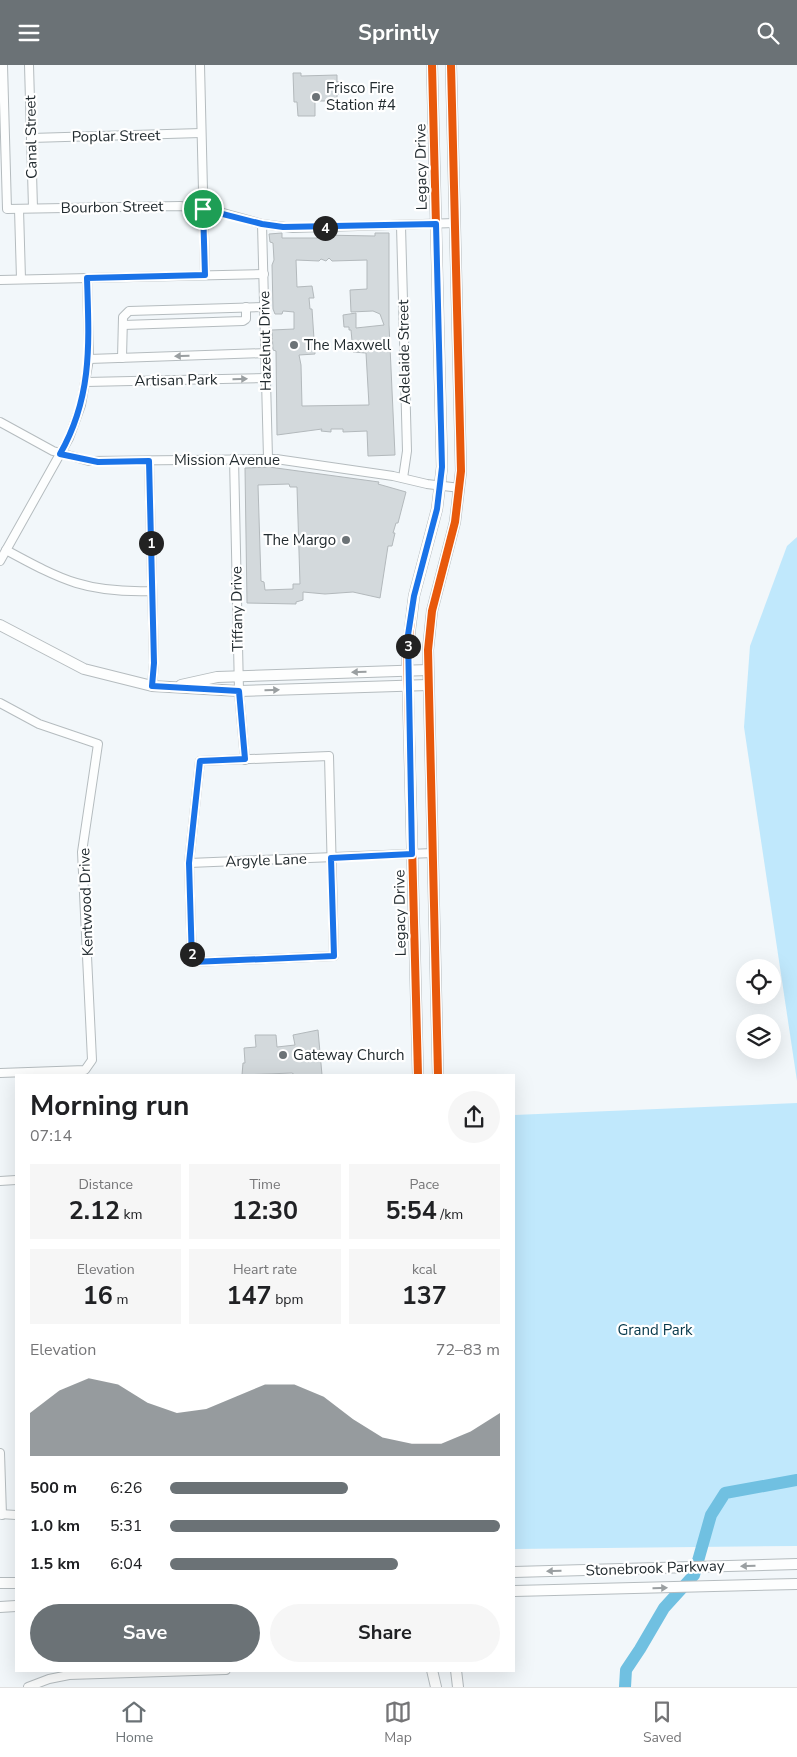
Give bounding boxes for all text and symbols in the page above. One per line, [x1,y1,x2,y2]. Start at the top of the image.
text: Sprintly [358,18,439,48]
icon: menu [15,19,43,47]
icon: search [754,19,782,47]
place label: Frisco Fire Station #4 [326,78,396,115]
marker: Frisco Fire Station #4 [310,91,322,103]
street label: Canal Street [20,94,42,179]
street label: Legacy Drive [410,123,432,211]
street label: Poplar Street [71,125,161,147]
pin [182,188,224,230]
icon: arrive [189,195,217,223]
street label: Bourbon Street [61,196,164,218]
pin: 4 [312,215,338,241]
text: 4 [321,219,330,238]
street label: Hazelnut Drive [254,291,276,391]
street label: Adelaide Street [393,299,415,405]
place label: The Maxwell [304,335,392,355]
marker: The Maxwell [288,339,300,351]
one-way arrow [174,352,190,360]
street label: Artisan Park [134,369,218,391]
one-way arrow [232,374,248,382]
street label: Mission Avenue [174,450,280,470]
place label: The Margo [263,530,336,550]
pin: 1 [138,531,164,555]
text: 1 [147,534,156,553]
marker: The Margo [340,534,352,546]
street label: Tiffany Drive [226,566,248,652]
pin: 3 [396,633,420,659]
text: 3 [404,637,413,656]
one-way arrow [351,669,367,677]
one-way arrow [264,685,280,693]
street label: Kentwood Drive [74,847,98,957]
street label: Argyle Lane [225,849,307,871]
street label: Legacy Drive [389,869,411,957]
pin: 2 [180,941,204,967]
text: 2 [188,945,197,964]
map controls [736,959,781,1059]
button: locate [736,959,781,1004]
button: layers [736,1014,781,1059]
place label: Gateway Church [293,1045,405,1065]
marker: Gateway Church [277,1049,289,1061]
text: Morning run [30,1087,189,1125]
button: share [448,1091,500,1143]
text: 07:14 [30,1125,72,1147]
text: Distance [78,1175,133,1194]
text: Time [249,1175,281,1194]
text: Pace [409,1175,439,1194]
text: 2.12 [69,1194,120,1228]
text: 12:30 [232,1194,298,1228]
text: 5:54 [385,1194,437,1228]
text: km [120,1205,143,1224]
text: /km [437,1205,463,1224]
text: Elevation [77,1260,135,1279]
text: Heart rate [233,1260,297,1279]
text: kcal [412,1260,437,1279]
text: 16 [83,1279,113,1313]
text: 147 [227,1279,272,1313]
text: 137 [402,1279,447,1313]
text: m [113,1290,128,1309]
text: bpm [272,1290,303,1309]
park label: Grand Park [617,1320,693,1340]
text: Elevation [30,1339,96,1361]
text: 72–83 m [436,1339,500,1361]
text: 500 m [30,1477,77,1499]
text: 6:26 [110,1477,142,1499]
text: 1.0 km [30,1515,80,1537]
text: 5:31 [110,1515,142,1537]
text: 1.5 km [30,1553,80,1575]
text: 6:04 [110,1553,142,1575]
street label: Stonebrook Parkway [585,1556,725,1580]
one-way arrow [740,1562,756,1570]
one-way arrow [546,1567,562,1575]
one-way arrow [653,1583,669,1591]
button: Save [30,1604,260,1662]
button: Share [270,1604,500,1662]
tab: Home [115,1698,153,1747]
tab: Map [384,1698,412,1747]
tab: Saved [643,1698,682,1747]

